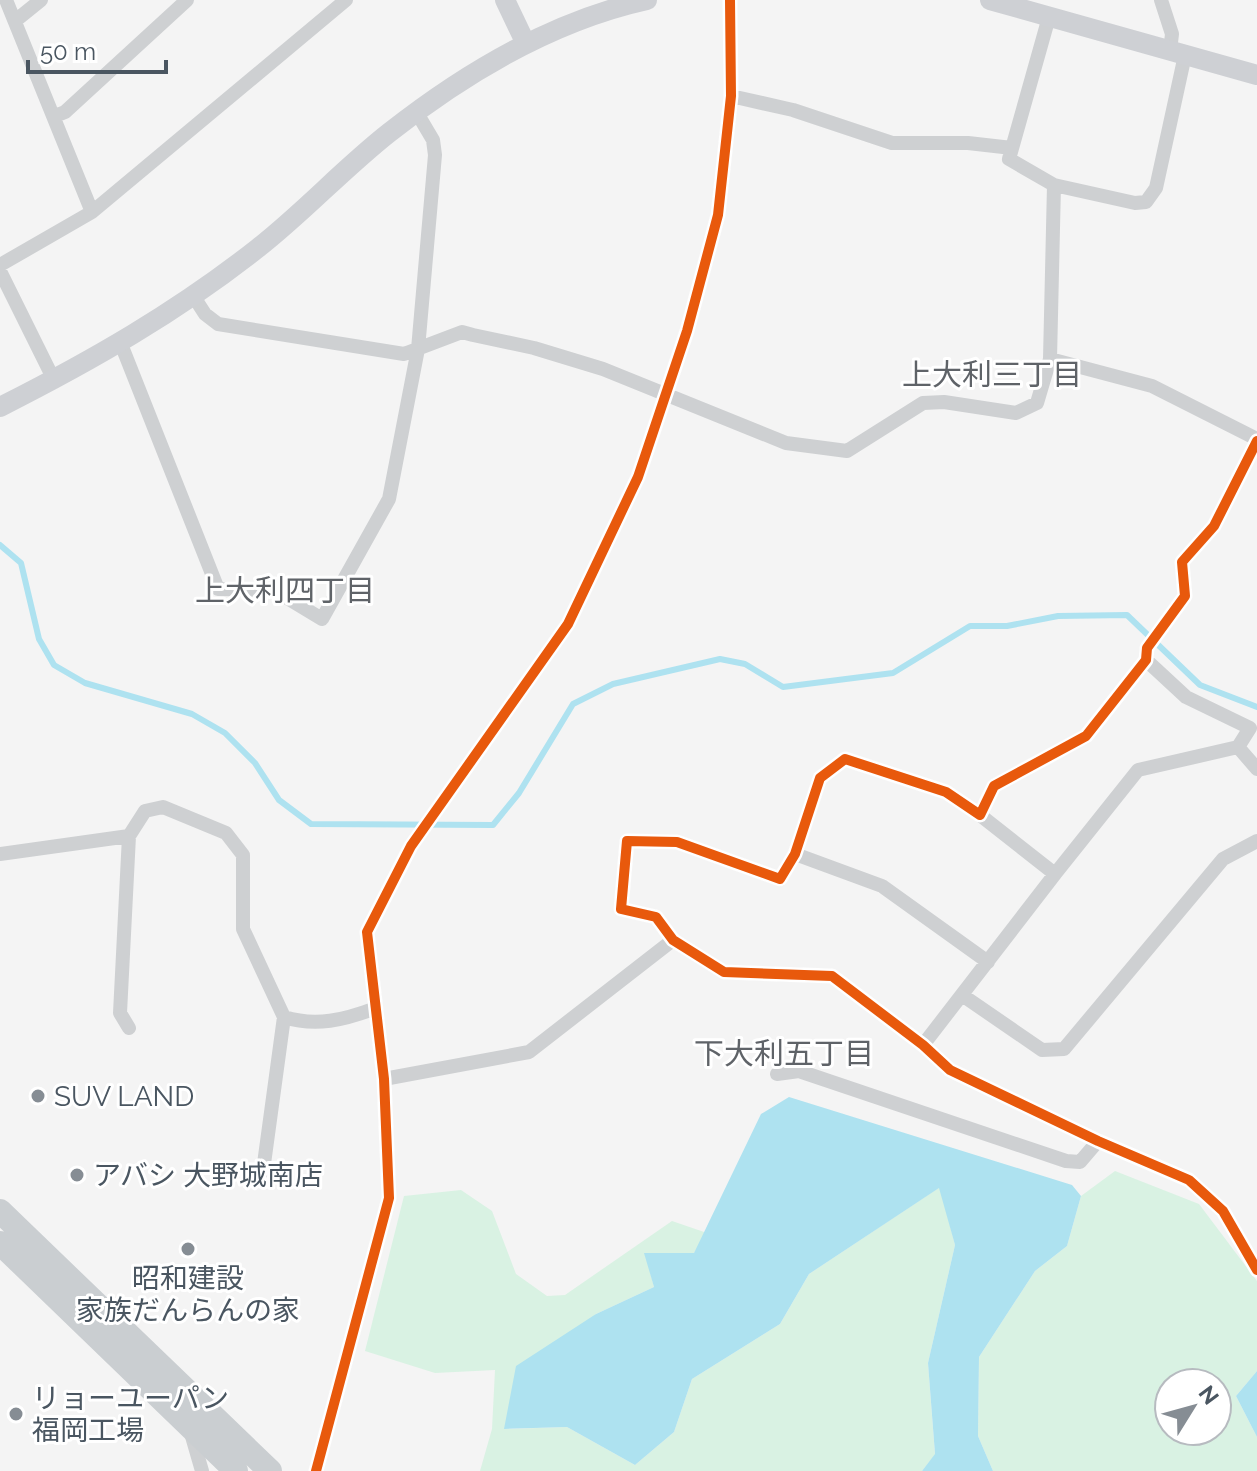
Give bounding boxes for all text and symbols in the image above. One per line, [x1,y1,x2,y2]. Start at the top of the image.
scale bar [28,24,166,74]
text: 50 m [40,37,96,66]
district label: 上大利三丁目 [902,357,1082,392]
district label: 上大利四丁目 [195,573,375,608]
district label: 下大利五丁目 [694,1036,874,1071]
place label: SUV LAND [54,1080,194,1113]
marker: SUV LAND [29,1087,47,1105]
place label: アバシ 大野城南店 [93,1159,323,1192]
marker: アバシ 大野城南店 [68,1166,86,1184]
marker: 昭和建設 家族だんらんの家 [179,1240,197,1258]
place label: 昭和建設 家族だんらんの家 [76,1262,300,1327]
north arrow [1153,1367,1233,1447]
text: N [1194,1380,1224,1409]
place label: リョーユーパン 福岡工場 [32,1382,229,1447]
marker: リョーユーパン 福岡工場 [7,1405,25,1423]

